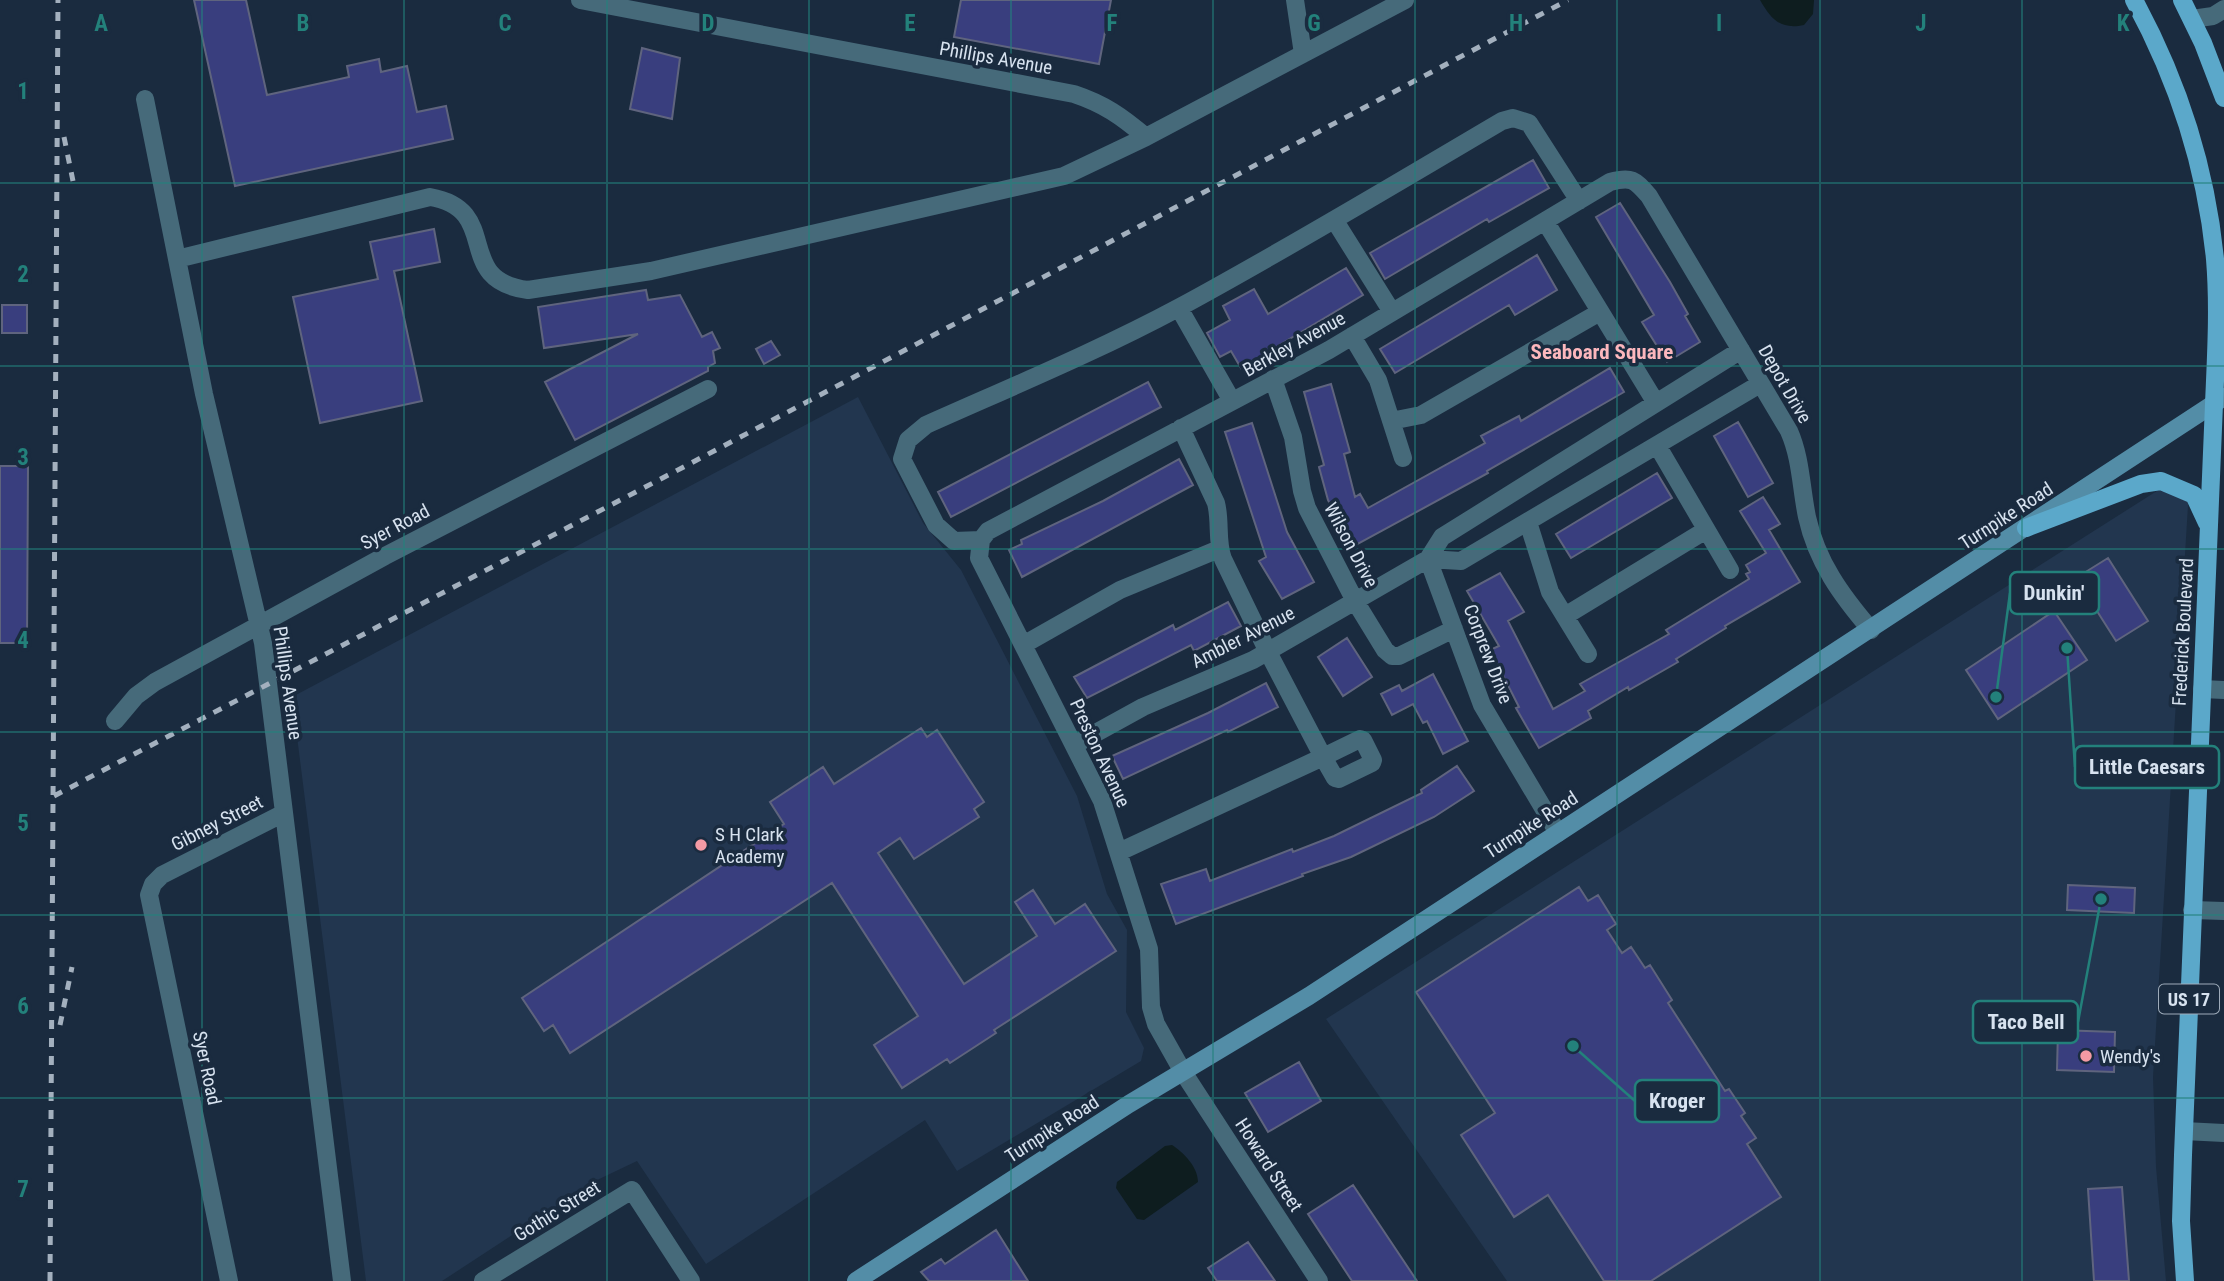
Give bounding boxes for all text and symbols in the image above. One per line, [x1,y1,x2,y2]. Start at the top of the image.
text: A [94,10,108,37]
text: B [297,10,309,37]
text: C [498,10,512,37]
text: D [702,10,715,37]
text: E [904,10,916,37]
text: F [1107,10,1118,37]
text: G [1307,10,1321,37]
text: H [1509,10,1523,37]
text: I [1716,10,1722,37]
text: J [1915,10,1927,37]
text: K [2117,10,2130,37]
street label: Phillips Avenue [938,37,1054,79]
text: 1 [17,78,29,105]
text: 2 [17,261,29,288]
street label: Berkley Avenue [1239,306,1349,382]
district label: Seaboard Square [1531,340,1673,364]
street label: Depot Drive [1753,341,1817,427]
text: 3 [17,444,29,471]
street label: Turnpike Road [1955,477,2057,555]
street label: Syer Road [357,499,433,555]
street label: Wilson Drive [1319,499,1383,591]
street label: Frederick Boulevard [2168,558,2198,706]
callout: Dunkin' [2010,572,2099,614]
text: Dunkin' [2024,581,2084,605]
street label: Ambler Avenue [1188,601,1299,673]
street label: Corprew Drive [1459,601,1518,707]
street label: Phillips Avenue [269,625,307,741]
text: 4 [17,627,29,654]
street label: Preston Avenue [1065,695,1135,811]
callout: Little Caesars [2075,746,2219,788]
text: Little Caesars [2089,755,2205,779]
street label: Turnpike Road [1480,786,1582,864]
street label: Gibney Street [167,790,267,856]
text: 5 [17,810,29,837]
place label: S H Clark Academy [715,823,784,868]
marker: S H Clark Academy [693,837,709,853]
road number: US 17 [2159,984,2219,1014]
text: 6 [17,993,29,1020]
callout: Taco Bell [1973,1001,2078,1043]
text: Taco Bell [1988,1010,2064,1034]
street label: Syer Road [188,1029,226,1107]
place label: Wendy's [2100,1045,2161,1068]
marker: Wendy's [2078,1048,2094,1064]
callout: Kroger [1635,1080,1719,1122]
text: Kroger [1649,1089,1705,1113]
street label: Turnpike Road [1001,1090,1103,1168]
street label: Howard Street [1230,1114,1308,1216]
street label: Gothic Street [510,1175,604,1247]
text: 7 [17,1176,29,1203]

